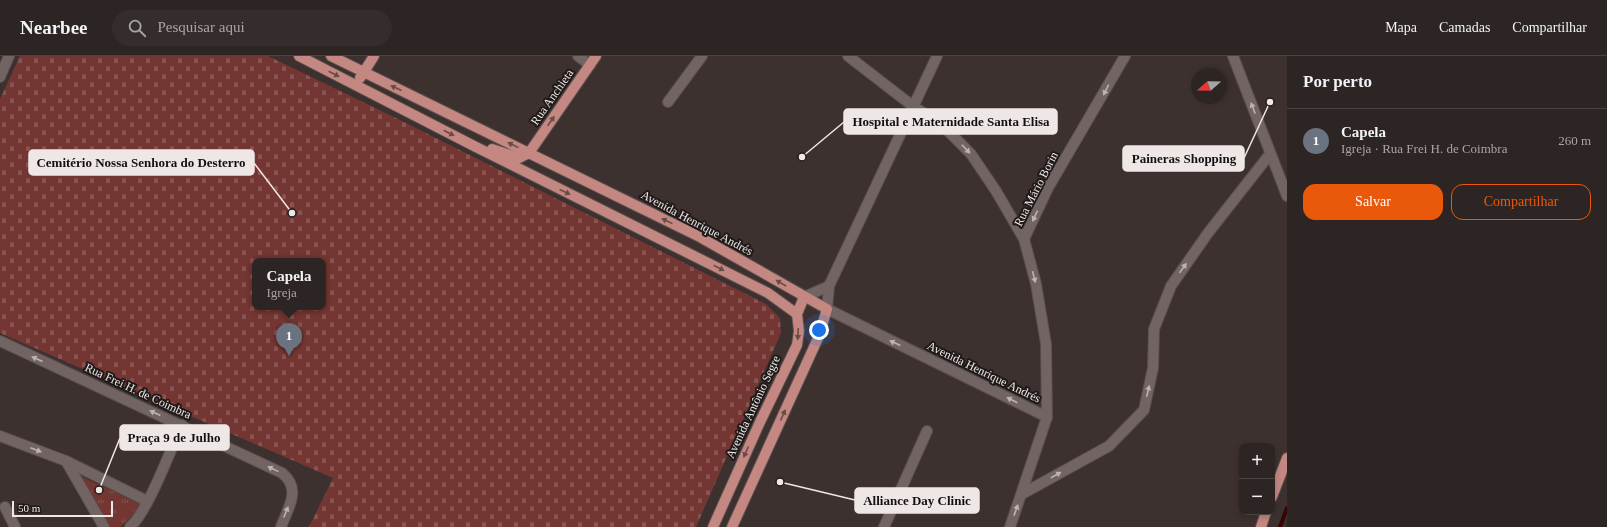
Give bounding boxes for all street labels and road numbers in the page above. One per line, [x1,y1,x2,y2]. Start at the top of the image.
street label: Rua Anchieta [528,66,577,128]
street label: Rua Mário Borin [1011,149,1061,229]
street label: Avenida Henrique Andrés [639,188,755,259]
street label: Avenida Henrique Andrés [925,338,1043,406]
street label: Avenida Antônio Segre [723,353,783,461]
street label: Rua Frei H. de Coimbra [83,360,194,422]

